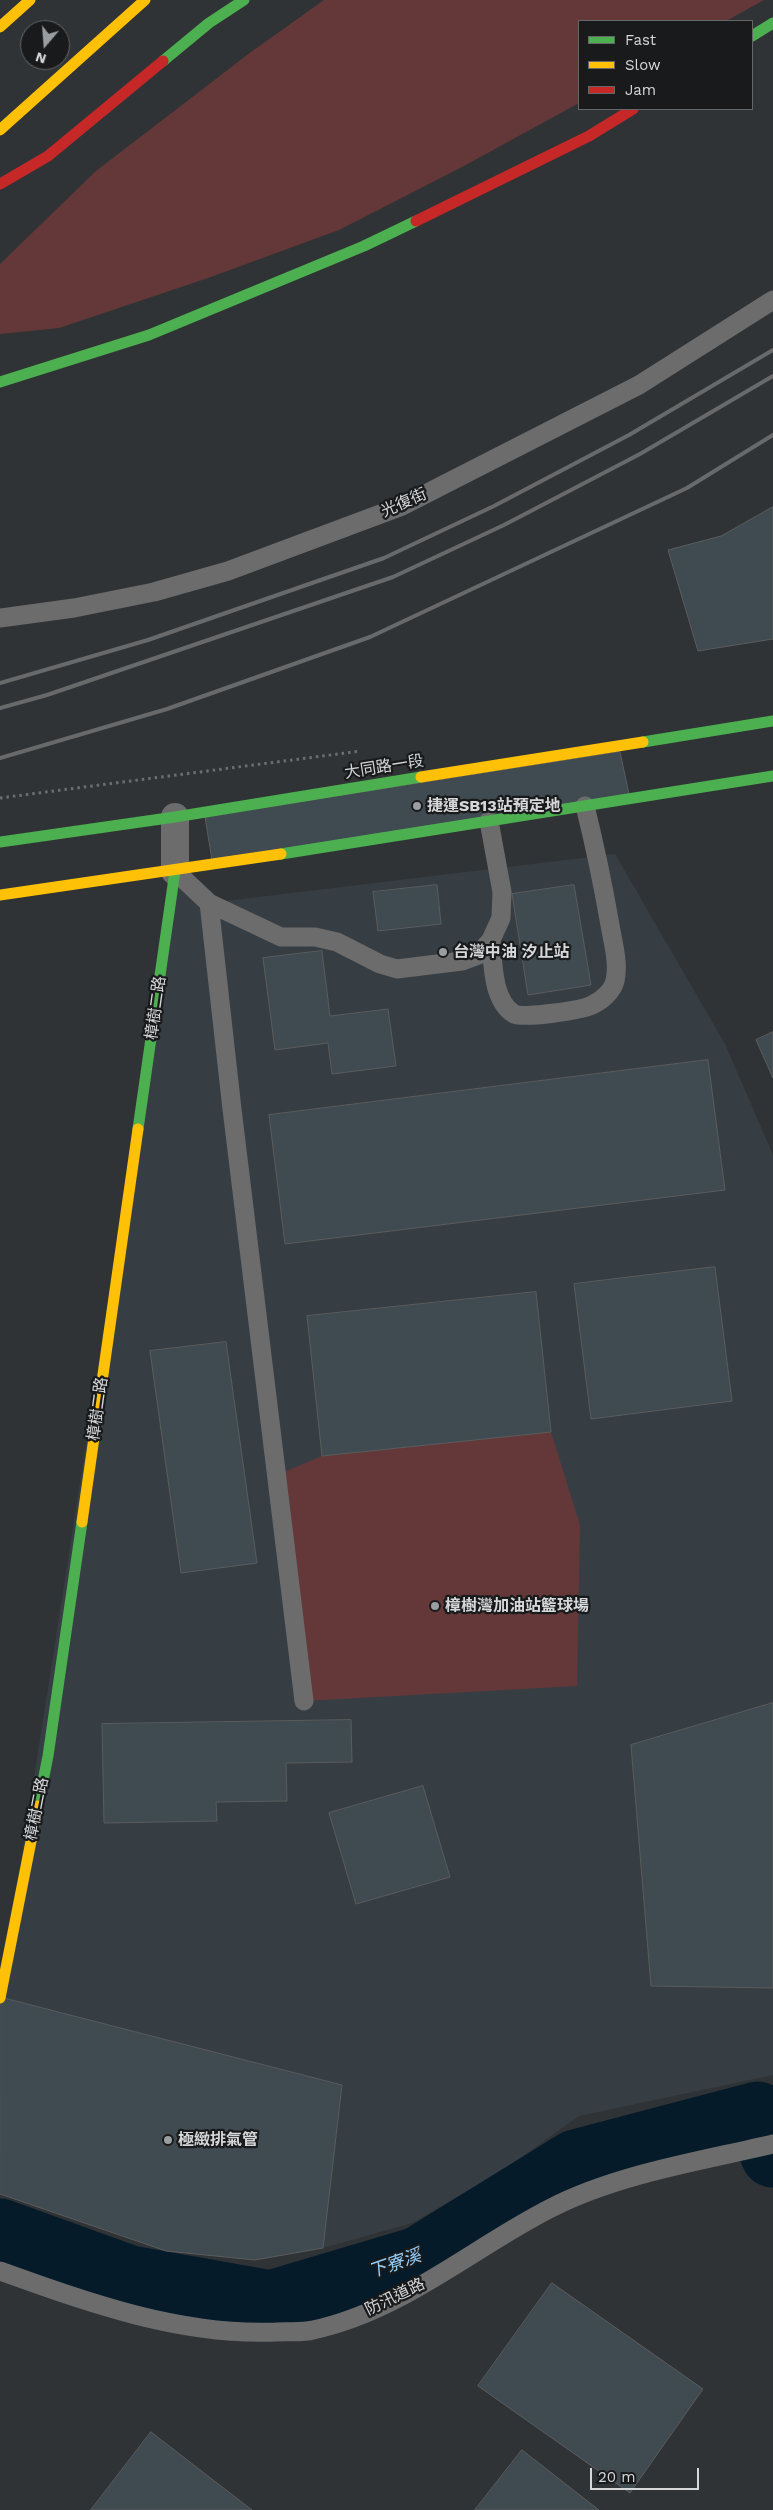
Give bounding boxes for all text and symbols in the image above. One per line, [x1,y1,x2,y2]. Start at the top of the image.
north arrow [20,20,70,70]
legend [578,20,753,110]
text: Fast [625,31,656,49]
text: N [33,49,48,68]
text: Slow [625,56,661,74]
text: Jam [625,81,656,99]
street label: 光復街 [378,484,430,522]
street label: 大同路一段 [343,751,425,783]
place label: 捷運SB13站預定地 [427,796,561,816]
marker: 捷運SB13站預定地 [411,800,423,812]
place label: 台灣中油 汐止站 [453,942,570,962]
marker: 台灣中油 汐止站 [437,946,449,958]
street label: 樟樹二路 [142,975,170,1041]
street label: 樟樹二路 [84,1376,112,1442]
place label: 樟樹灣加油站籃球場 [445,1596,589,1616]
marker: 樟樹灣加油站籃球場 [429,1600,441,1612]
street label: 樟樹二路 [21,1776,53,1842]
place label: 極緻排氣管 [178,2130,258,2150]
marker: 極緻排氣管 [162,2134,174,2146]
water label: 下寮溪 [366,2245,424,2283]
street label: 防汛道路 [362,2274,428,2320]
scale bar [593,2458,702,2490]
text: 20 m [598,2468,636,2486]

